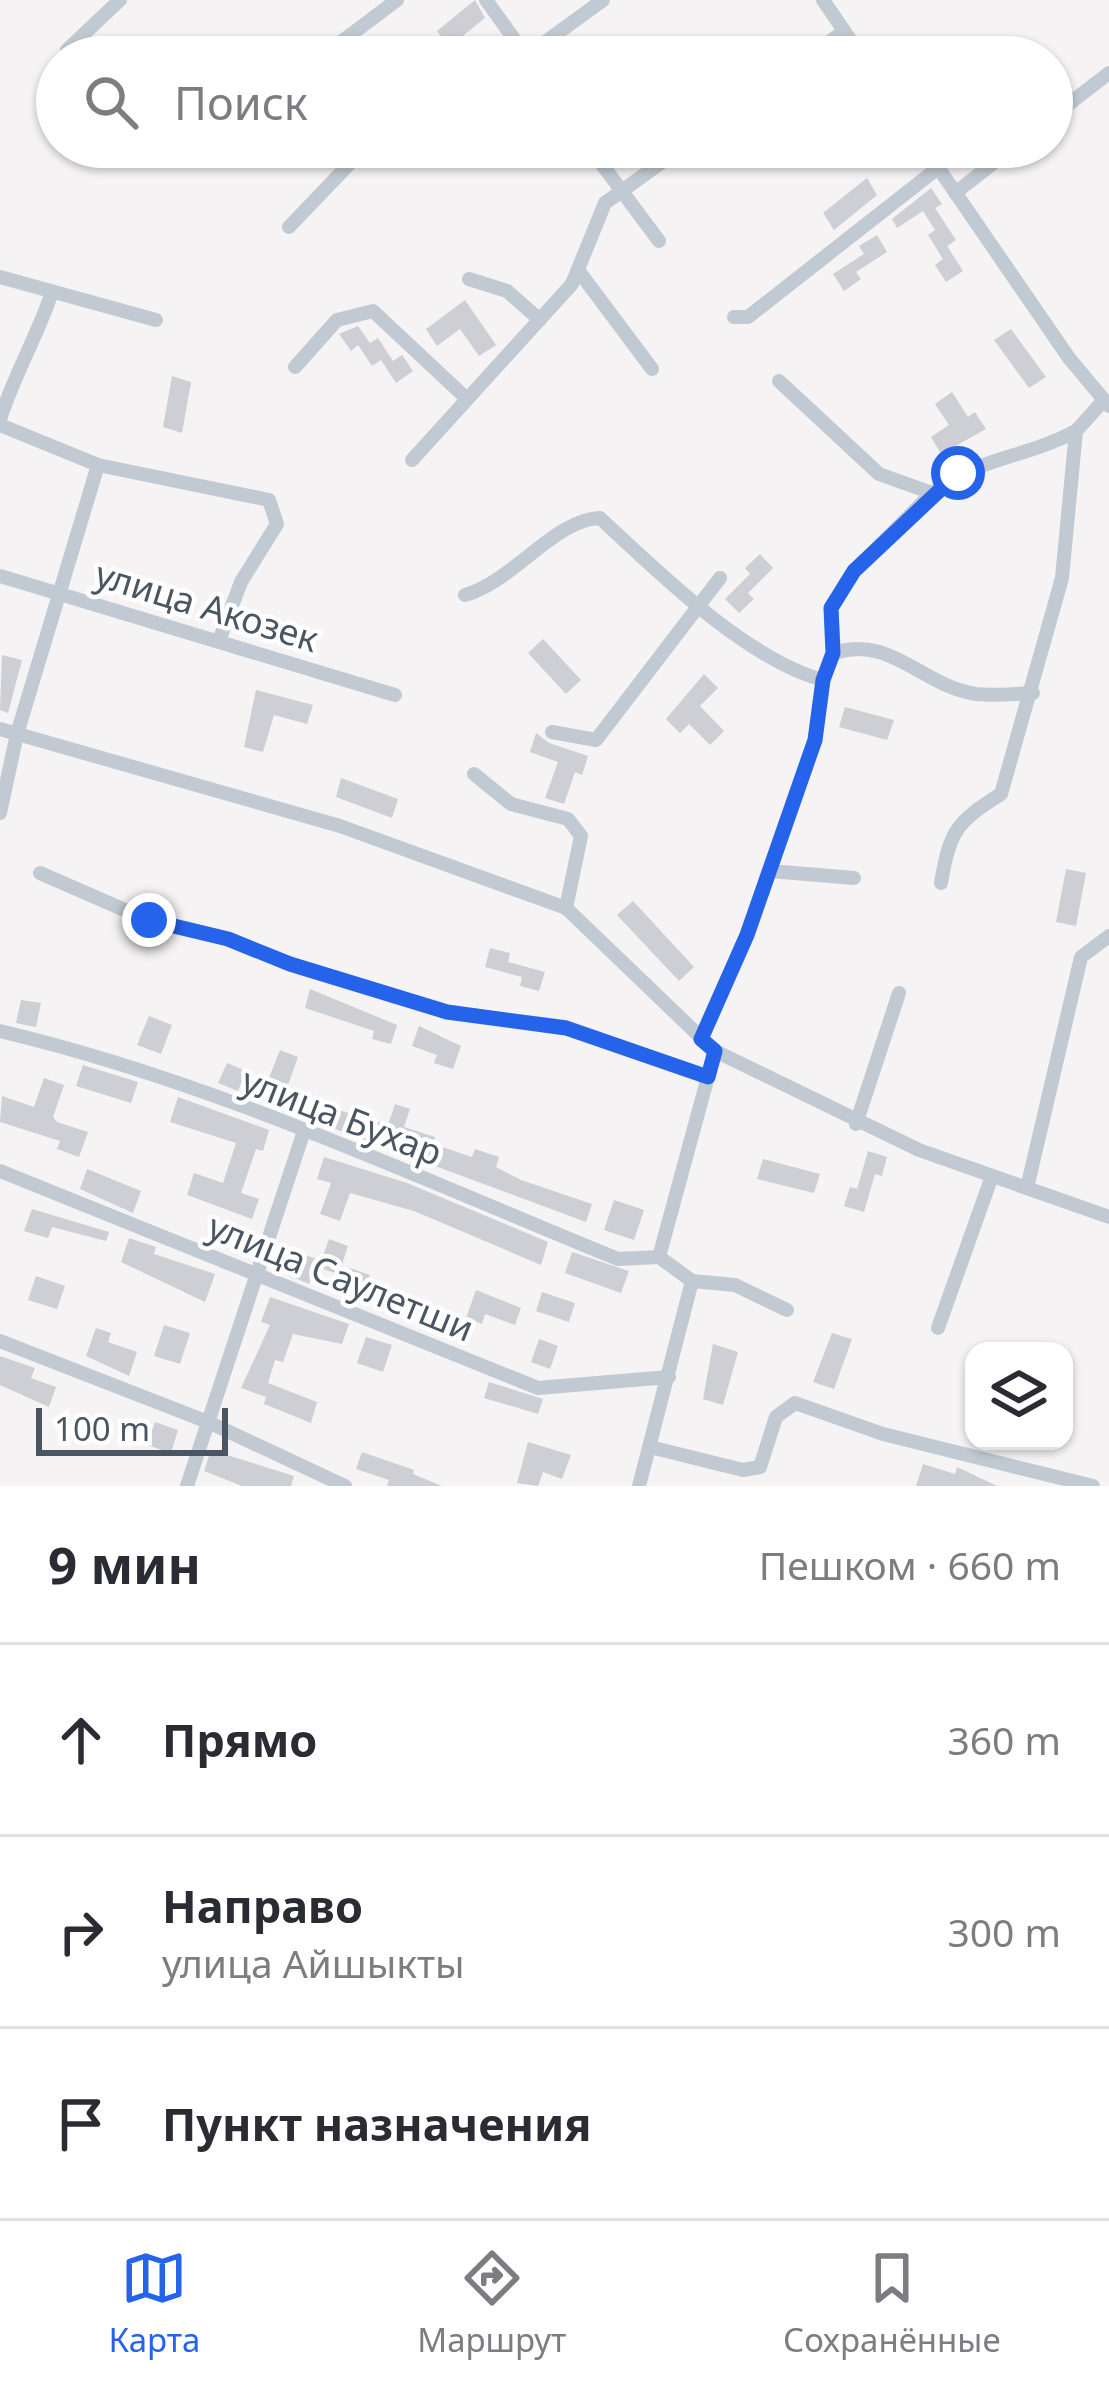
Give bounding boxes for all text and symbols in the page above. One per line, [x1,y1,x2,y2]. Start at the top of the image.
search box [36,36,1073,168]
icon: search [78,69,144,135]
text: Поиск [174,72,308,133]
route start [931,446,985,500]
street label: улица Акозек [90,549,324,663]
route end [122,893,176,947]
street label: улица Бухар [235,1055,449,1177]
street label: улица Саулетши [201,1201,481,1353]
map controls [965,1342,1073,1450]
button: layers [965,1342,1073,1450]
scale bar [36,1402,228,1455]
text: 100 m [54,1406,150,1451]
text: 9 мин [48,1529,201,1599]
text: Пешком · 660 m [759,1538,1061,1591]
icon: ahead [48,1707,114,1773]
text: Прямо [162,1709,317,1770]
text: 360 m [947,1713,1061,1766]
text: Направо [162,1875,363,1936]
icon: right [48,1899,114,1965]
text: 300 m [947,1905,1061,1958]
text: улица Айшыкты [162,1936,465,1989]
icon: arrive [48,2091,114,2157]
text: Пункт назначения [162,2093,592,2154]
tab: Карта [108,2245,200,2362]
tab: Маршрут [417,2245,566,2362]
tab: Сохранённые [783,2245,1001,2362]

